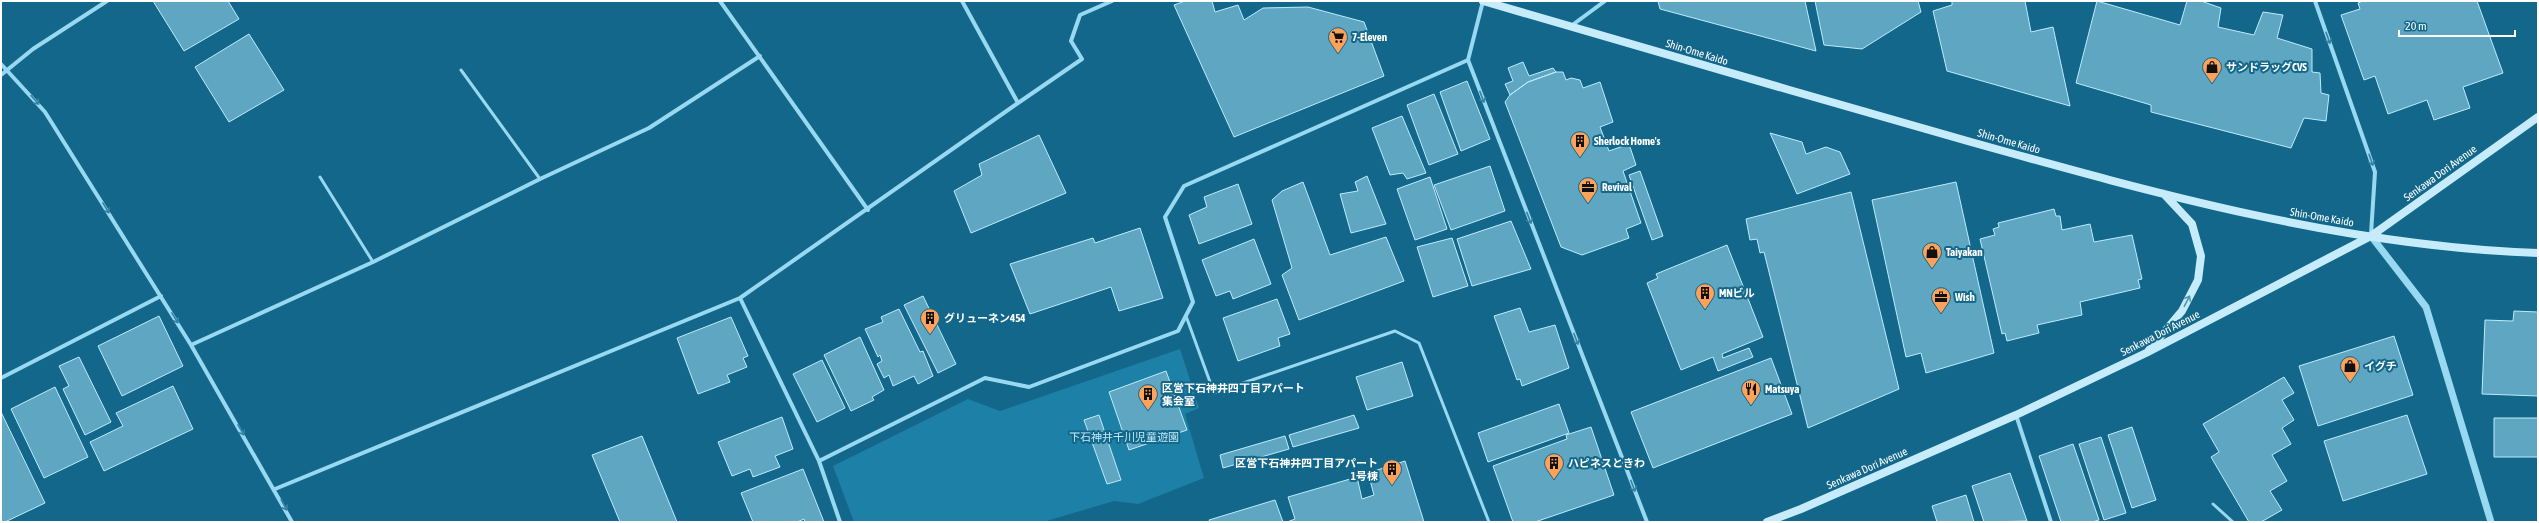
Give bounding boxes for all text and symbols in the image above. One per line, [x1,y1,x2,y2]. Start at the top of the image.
scale bar [2399,12,2515,38]
text: 20 m [2405,19,2427,33]
supermarket icon: 7-Eleven [1327,26,1349,54]
place label: 7-Eleven [1352,31,1387,43]
one-way arrow [2325,31,2332,44]
street label: Shin-Ome Kaido [1664,37,1730,67]
shop icon: サンドラッグCVS [2201,56,2223,84]
place label: サンドラッグCVS [2226,61,2307,73]
one-way arrow [1479,90,1487,102]
one-way arrow [30,94,39,105]
street label: Shin-Ome Kaido [1976,126,2042,156]
building icon: Sherlock Home's [1569,130,1591,158]
place label: Sherlock Home's [1594,135,1661,147]
street label: Senkawa Dori Avenue [2401,143,2479,203]
one-way arrow [2368,154,2375,167]
office icon: Revival [1577,176,1599,204]
place label: Revival [1602,181,1633,193]
one-way arrow [102,202,110,214]
street label: Shin-Ome Kaido [2289,205,2355,229]
one-way arrow [1526,211,1534,223]
shop icon: Taiyakan [1921,241,1943,269]
place label: Taiyakan [1946,246,1983,258]
building icon: MNビル [1694,282,1716,310]
office icon: Wish [1930,286,1952,314]
place label: MNビル [1719,287,1755,299]
place label: Wish [1954,291,1975,303]
one-way arrow [2184,295,2191,307]
building icon: グリューネン454 [919,307,941,335]
street label: Senkawa Dori Avenue [2118,308,2202,358]
place label: グリューネン454 [944,312,1026,324]
one-way arrow [170,313,179,324]
one-way arrow [1572,333,1580,345]
shop icon: イグチ [2339,355,2361,383]
place label: イグチ [2364,360,2397,372]
restaurant icon: Matsuya [1740,378,1762,406]
place label: 区営下石神井四丁目アパート 集会室 [1162,382,1305,407]
building icon: 区営下石神井四丁目アパート 集会室 [1137,383,1159,411]
place label: Matsuya [1765,383,1799,395]
one-way arrow [237,424,245,436]
park label: 下石神井千川児童遊園 [1069,431,1179,443]
street label: Senkawa Dori Avenue [1825,445,1909,491]
building icon: ハピネスときわ [1543,452,1565,480]
place label: 区営下石神井四丁目アパート 1号棟 [1235,457,1378,482]
place label: ハピネスときわ [1568,457,1645,469]
building icon: 区営下石神井四丁目アパート 1号棟 [1381,458,1403,486]
one-way arrow [1629,480,1637,492]
one-way arrow [280,499,288,511]

